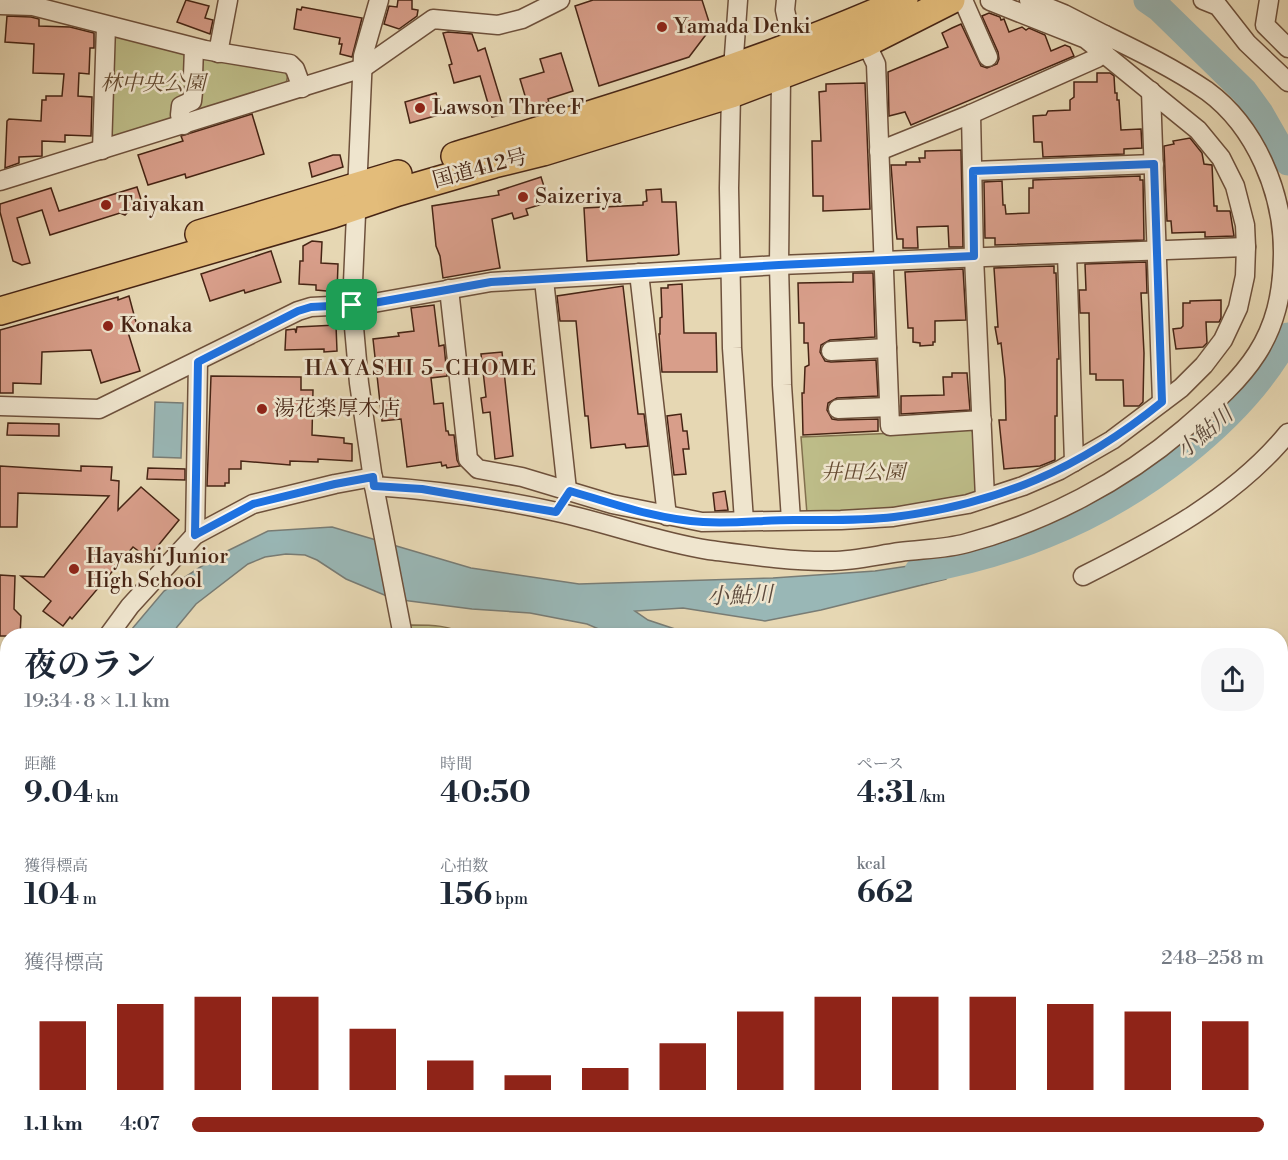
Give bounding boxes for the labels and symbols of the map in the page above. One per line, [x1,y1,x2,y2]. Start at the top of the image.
place label: Yamada Denki [673,14,811,40]
marker: Yamada Denki [655,20,669,34]
park label: 林中央公園 [101,71,208,97]
place label: Lawson Three F [432,95,584,121]
marker: Lawson Three F [413,101,427,115]
street label: 国道412号 [430,144,530,194]
place label: Saizeriya [535,184,623,210]
marker: Saizeriya [516,190,530,204]
place label: Taiyakan [118,192,205,218]
marker: Taiyakan [99,198,113,212]
pin [326,279,377,330]
place label: Konaka [120,313,193,339]
marker: Konaka [101,319,115,333]
district label: HAYASHI 5-CHOME [304,355,538,382]
place label: 湯花楽厚木店 [274,396,400,422]
water label: 小鮎川 [1171,400,1240,465]
marker: 湯花楽厚木店 [255,402,269,416]
park label: 井田公園 [821,460,908,486]
place label: Hayashi Junior High School [86,544,228,594]
marker: Hayashi Junior High School [67,562,81,576]
water label: 小鮎川 [707,581,775,611]

